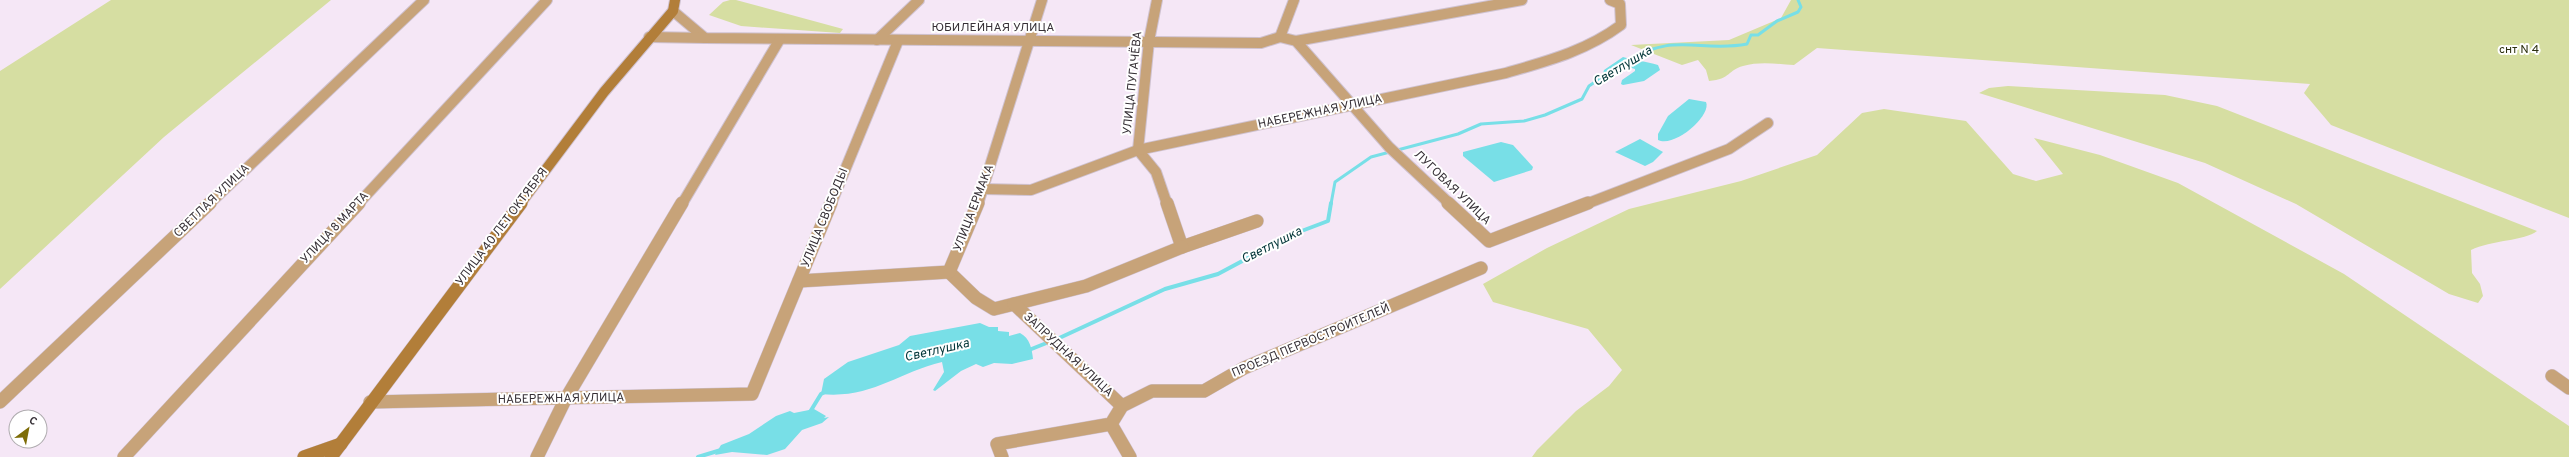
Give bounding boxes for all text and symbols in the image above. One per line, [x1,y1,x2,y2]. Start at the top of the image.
street label: ЮБИЛЕЙНАЯ УЛИЦА [932,20,1054,36]
street label: УЛИЦА ПУГАЧЁВА [1120,30,1146,136]
park label: снт N 4 [2499,42,2539,58]
water label: Светлушка [1591,43,1656,91]
street label: НАБЕРЕЖНАЯ УЛИЦА [1256,91,1384,133]
street label: ЛУГОВАЯ УЛИЦА [1410,147,1494,229]
street label: СВЕТЛАЯ УЛИЦА [171,161,253,241]
street label: УЛИЦА ЕРМАКА [950,162,998,254]
street label: УЛИЦА 40 ЛЕТ ОКТЯБРЯ [452,165,552,289]
street label: УЛИЦА СВОБОДЫ [798,166,852,270]
street label: УЛИЦА 8 МАРТА [297,189,373,267]
water label: Светлушка [1239,224,1305,268]
street label: ПРОЕЗД ПЕРВОСТРОИТЕЛЕЙ [1229,300,1393,382]
street label: ЗАПРУДНАЯ УЛИЦА [1020,309,1116,401]
water label: Светлушка [903,336,971,366]
street label: НАБЕРЕЖНАЯ УЛИЦА [498,390,624,408]
north arrow [8,409,48,449]
text: С [26,414,39,429]

